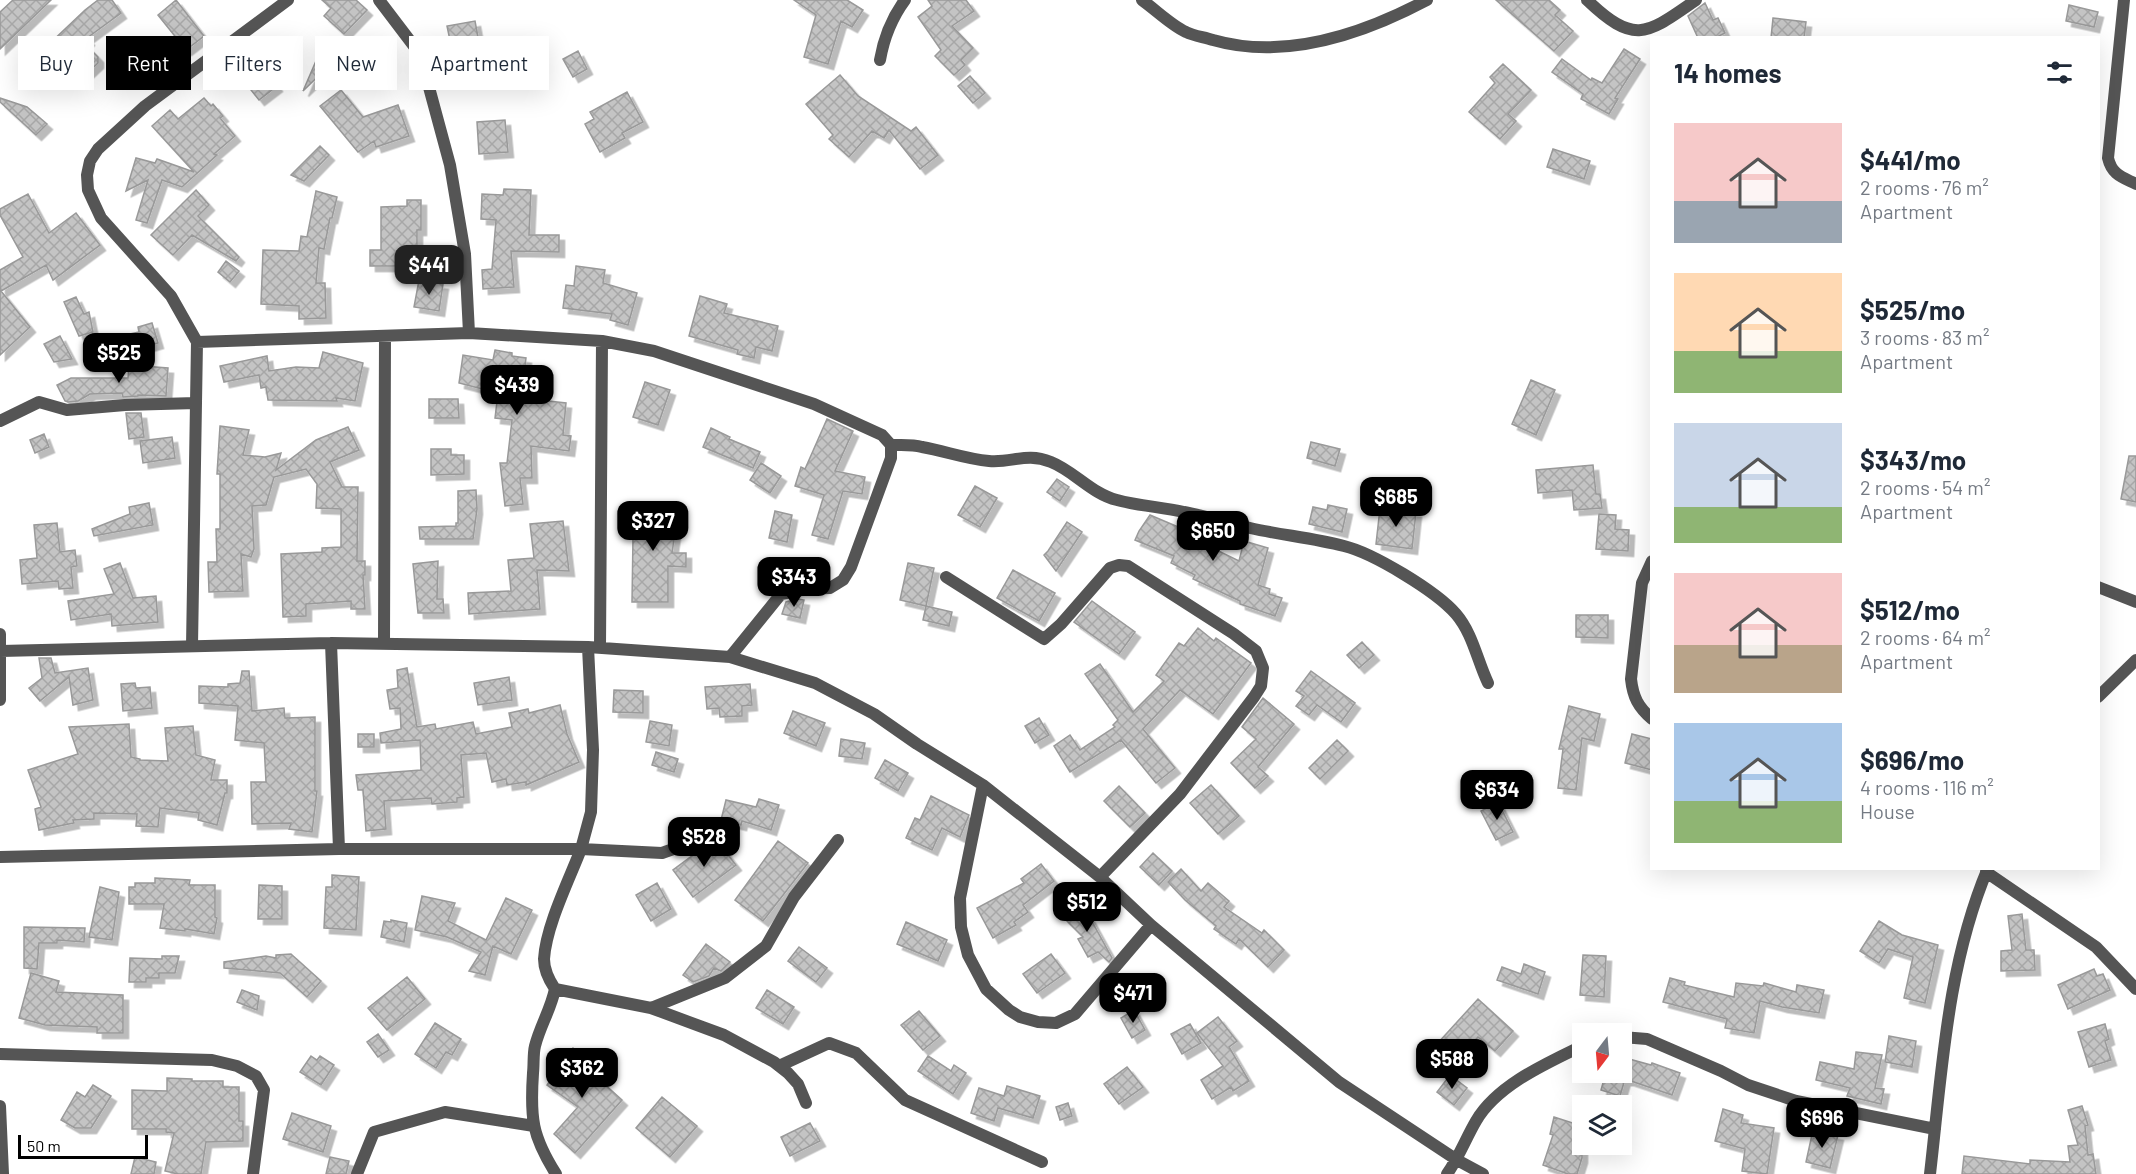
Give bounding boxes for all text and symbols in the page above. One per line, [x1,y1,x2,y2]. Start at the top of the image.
chip: Buy [18,36,94,90]
chip: Rent [106,36,191,90]
chip: Filters [203,36,303,90]
chip: New [315,36,397,90]
chip: Apartment [409,36,549,90]
icon: filters [2043,56,2076,89]
text: 14 homes [1674,57,1781,88]
text: $441/mo [1860,144,1961,175]
icon: home [1722,147,1794,219]
text: 2 rooms · 76 m² [1860,175,1989,199]
text: Apartment [1860,199,1953,223]
pin: $441 [393,245,465,296]
text: $441 [409,252,449,276]
text: $525/mo [1860,294,1965,325]
icon: home [1722,297,1794,369]
text: 3 rooms · 83 m² [1860,325,1989,349]
pin: $525 [83,333,155,384]
text: $525 [97,340,141,364]
text: Apartment [1860,349,1953,373]
pin: $439 [481,365,553,416]
text: $439 [495,372,539,396]
text: $343/mo [1860,444,1966,475]
icon: home [1722,447,1794,519]
text: 2 rooms · 54 m² [1860,475,1990,499]
pin: $685 [1360,477,1432,528]
text: $685 [1374,484,1418,508]
text: Apartment [1860,499,1953,523]
pin: $327 [617,501,689,552]
text: $327 [631,508,675,532]
pin: $650 [1177,511,1249,562]
text: $650 [1191,518,1235,542]
pin: $343 [758,557,830,608]
text: $343 [771,564,817,588]
text: $512/mo [1860,594,1960,625]
icon: home [1722,597,1794,669]
text: 2 rooms · 64 m² [1860,625,1990,649]
text: Apartment [1860,649,1953,673]
text: $696/mo [1860,744,1964,775]
icon: home [1722,747,1794,819]
pin: $634 [1461,770,1533,821]
text: 4 rooms · 116 m² [1860,775,1994,799]
text: $634 [1474,777,1520,801]
text: House [1860,799,1915,823]
pin: $528 [668,817,740,868]
text: $528 [682,824,726,848]
pin: $512 [1051,882,1123,933]
text: $512 [1067,889,1107,913]
pin: $471 [1097,973,1169,1024]
text: $471 [1113,980,1153,1004]
north arrow [1572,1023,1632,1083]
map controls [1572,1023,1632,1155]
pin: $588 [1416,1039,1488,1090]
text: $588 [1430,1046,1474,1070]
pin: $362 [546,1048,618,1099]
text: $362 [560,1055,604,1079]
button: layers [1572,1095,1632,1155]
pin: $696 [1786,1098,1858,1149]
text: $696 [1800,1105,1844,1129]
scale bar [18,1132,148,1160]
text: 50 m [27,1136,61,1155]

